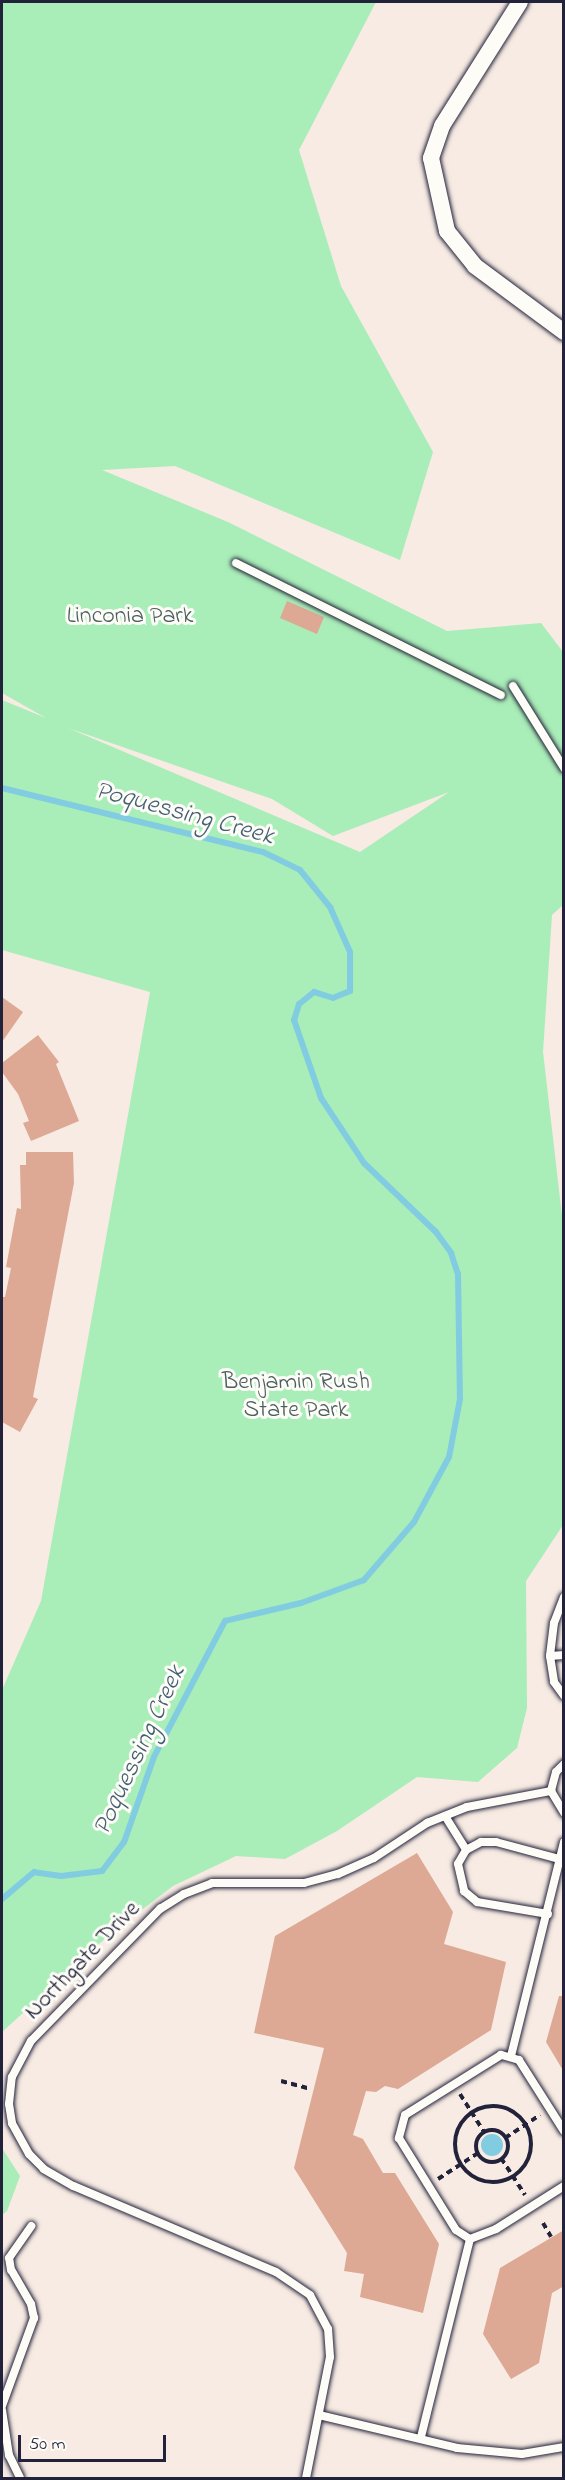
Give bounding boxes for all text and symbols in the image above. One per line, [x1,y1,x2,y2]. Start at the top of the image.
park label: Linconia Park [67,603,193,631]
water label: Poquessing Creek [91,776,277,854]
park label: Benjamin Rush State Park [222,1369,370,1425]
water label: Poquessing Creek [88,1661,194,1841]
street label: Northgate Drive [19,1896,147,2026]
scale bar [21,2423,170,2461]
text: 50 m [29,2432,66,2458]

